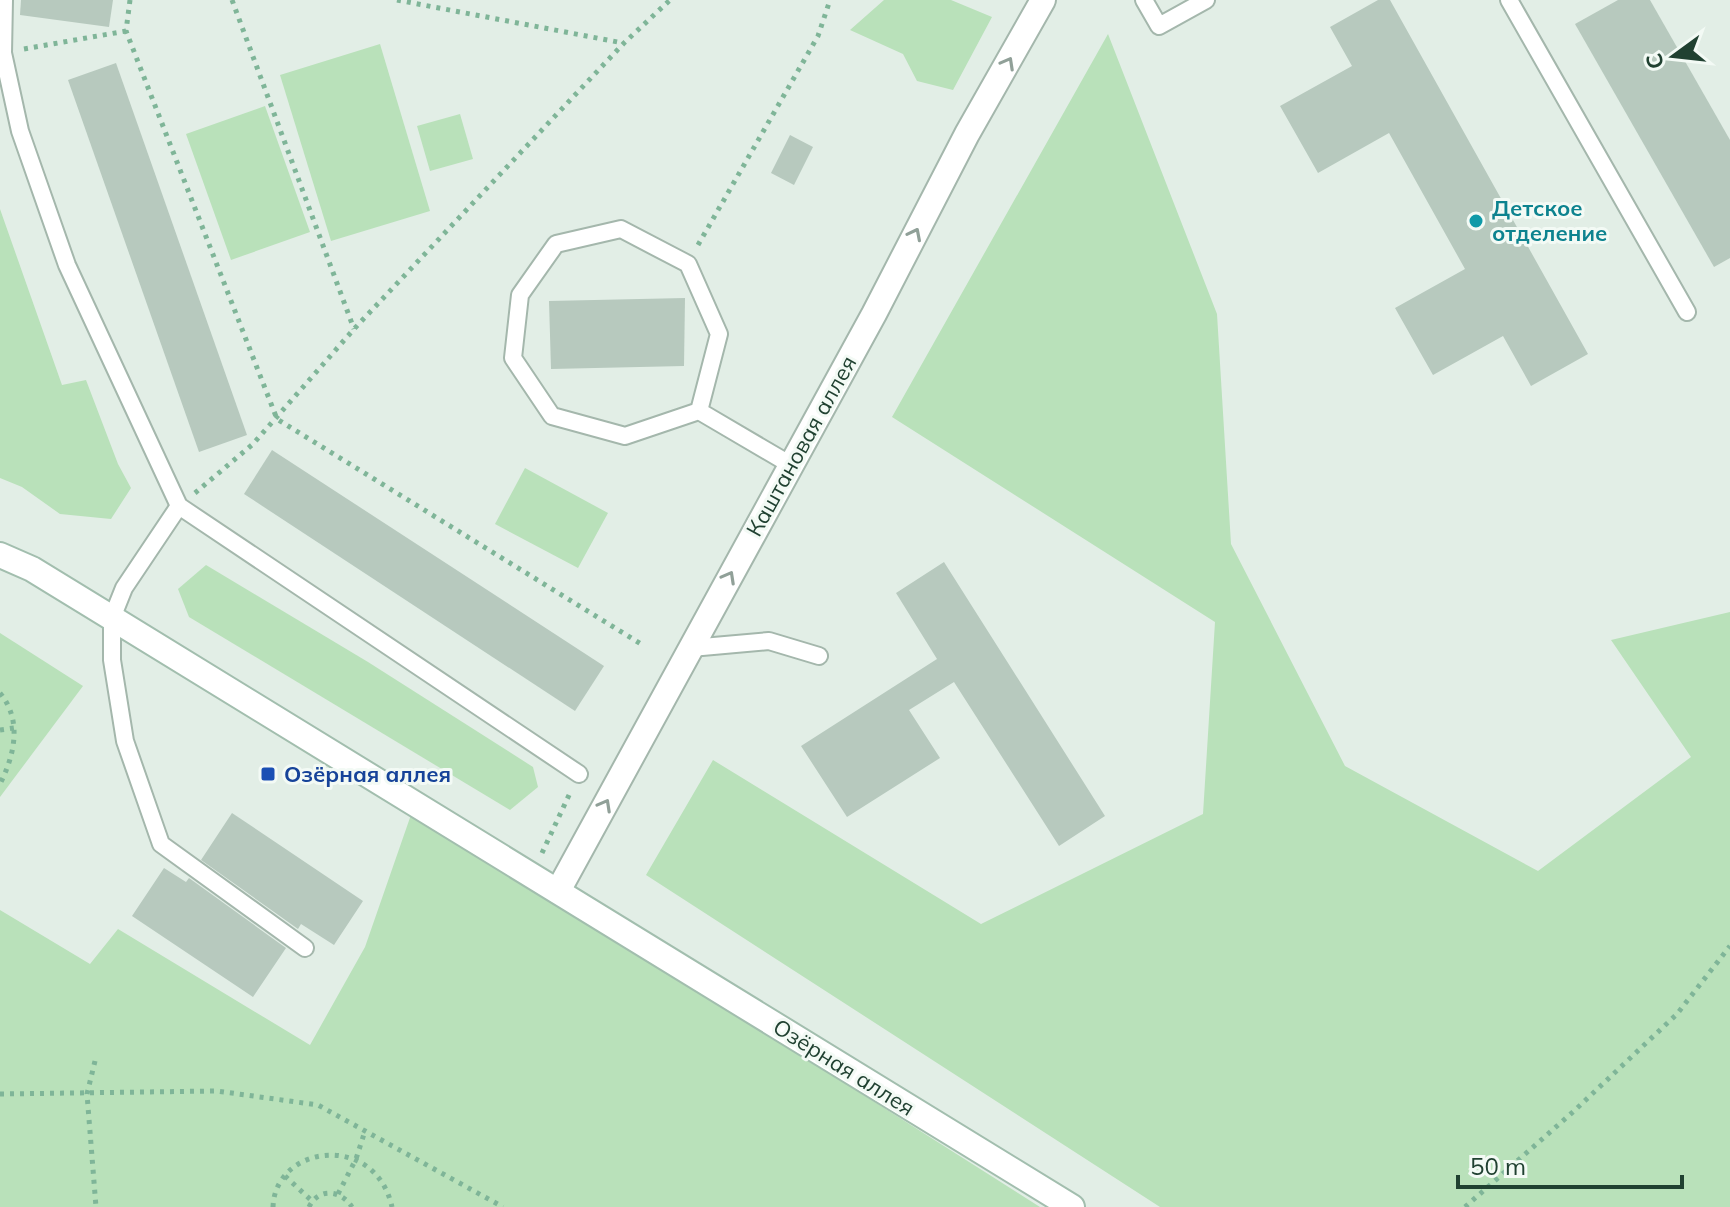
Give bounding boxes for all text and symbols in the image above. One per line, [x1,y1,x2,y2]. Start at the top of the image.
north arrow [1634,16,1714,96]
text: С [1639,50,1670,72]
one-way arrow [998,56,1013,71]
place label: Детское отделение [1492,194,1607,247]
marker: Детское отделение [1467,212,1485,230]
one-way arrow [906,227,921,242]
street label: Каштановая аллея [740,351,862,541]
one-way arrow [720,571,735,586]
place label: Озёрная аллея [284,760,451,788]
marker: Озёрная аллея [259,765,277,783]
one-way arrow [595,799,610,814]
street label: Озёрная аллея [768,1012,920,1122]
scale bar [1458,1139,1682,1189]
text: 50 m [1470,1151,1526,1181]

